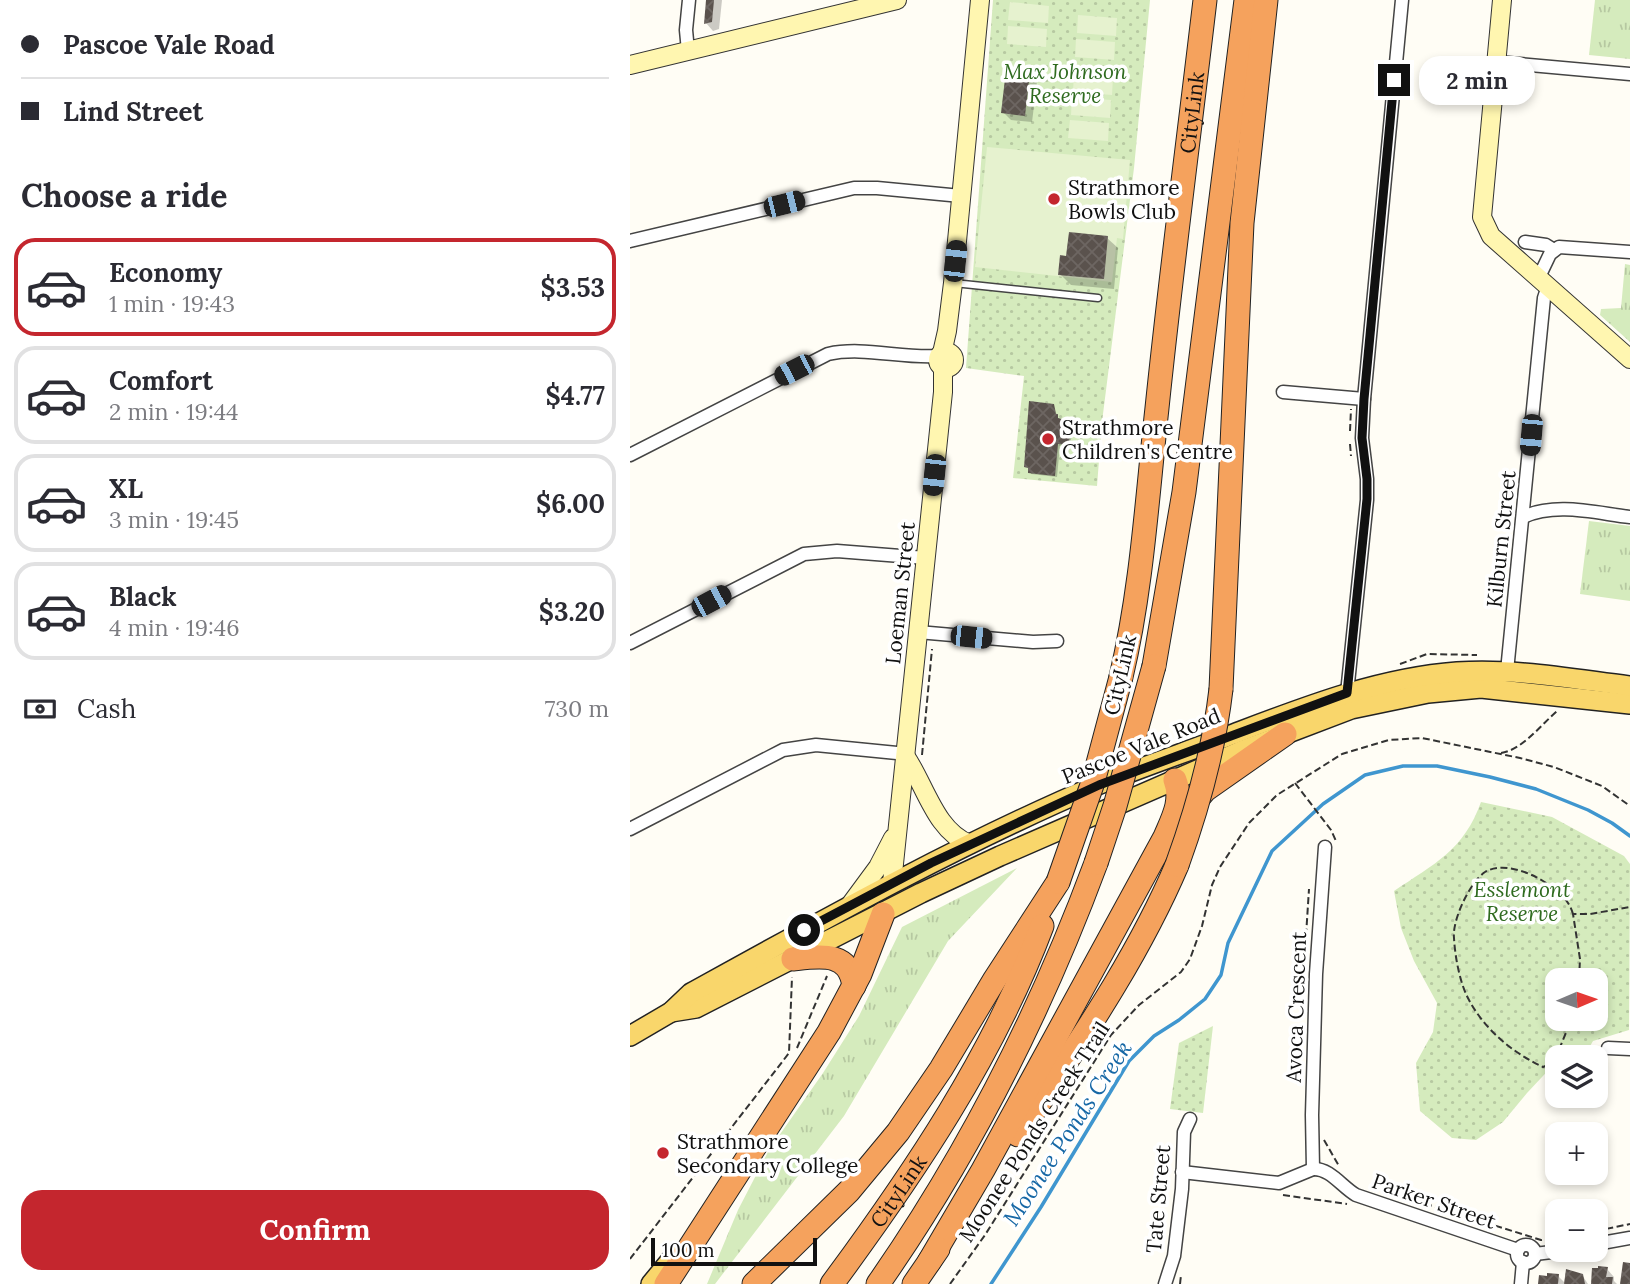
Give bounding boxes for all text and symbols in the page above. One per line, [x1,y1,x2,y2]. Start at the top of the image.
text: Pascoe Vale Road [63,28,275,61]
callout: 2 min [1418,56,1534,104]
park label: Max Johnson Reserve [1003,58,1127,109]
route end [1378,64,1410,96]
text: 2 min [1446,66,1508,95]
street label: CityLink [1173,70,1210,155]
text: Lind Street [63,95,203,128]
place label: Strathmore Bowls Club [1068,174,1180,225]
text: Choose a ride [21,175,228,216]
car [762,189,807,219]
marker: Strathmore Bowls Club [1046,191,1062,207]
car [943,239,968,283]
icon: car [25,256,88,319]
text: Economy [109,256,222,289]
text: $3.53 [540,271,605,304]
text: 1 min · 19:43 [109,289,235,318]
car [771,351,818,389]
icon: car [25,364,88,427]
text: Comfort [109,364,213,397]
text: $4.77 [545,379,605,412]
text: 2 min · 19:44 [109,397,239,426]
car [1519,413,1544,457]
place label: Strathmore Children's Centre [1062,414,1233,465]
marker: Strathmore Children's Centre [1040,431,1056,447]
car [922,453,947,497]
street label: Kilburn Street [1480,468,1522,609]
icon: car [25,472,88,535]
text: XL [109,472,143,505]
text: $6.00 [536,487,605,520]
text: 3 min · 19:45 [109,505,239,534]
street label: Loeman Street [879,520,921,666]
icon: car [25,580,88,643]
text: Black [109,580,177,613]
car [688,582,735,620]
text: $3.20 [539,595,605,628]
text: 4 min · 19:46 [109,613,240,642]
car [950,624,993,650]
street label: CityLink [1098,631,1143,718]
icon: cash [21,690,59,728]
text: Cash [77,692,136,725]
text: 730 m [545,694,609,723]
street label: Pascoe Vale Road [1058,702,1224,790]
park label: Esslemont Reserve [1474,876,1571,927]
route start [788,914,820,946]
street label: Avoca Crescent [1280,930,1312,1084]
north arrow [1545,968,1608,1031]
map controls [1545,968,1608,1262]
street label: Moonee Ponds Creek Trail [953,1017,1115,1247]
water label: Moonee Ponds Creek [997,1035,1137,1231]
button: layers [1545,1045,1608,1108]
button: + [1545,1122,1608,1185]
place label: Strathmore Secondary College [677,1128,858,1179]
street label: Tate Street [1140,1143,1176,1254]
marker: Strathmore Secondary College [655,1145,671,1161]
street label: CityLink [864,1149,933,1233]
street label: Parker Street [1369,1167,1500,1235]
button: Confirm [21,1190,609,1270]
button: − [1545,1199,1608,1262]
scale bar [651,1235,817,1267]
text: 100 m [662,1238,715,1262]

